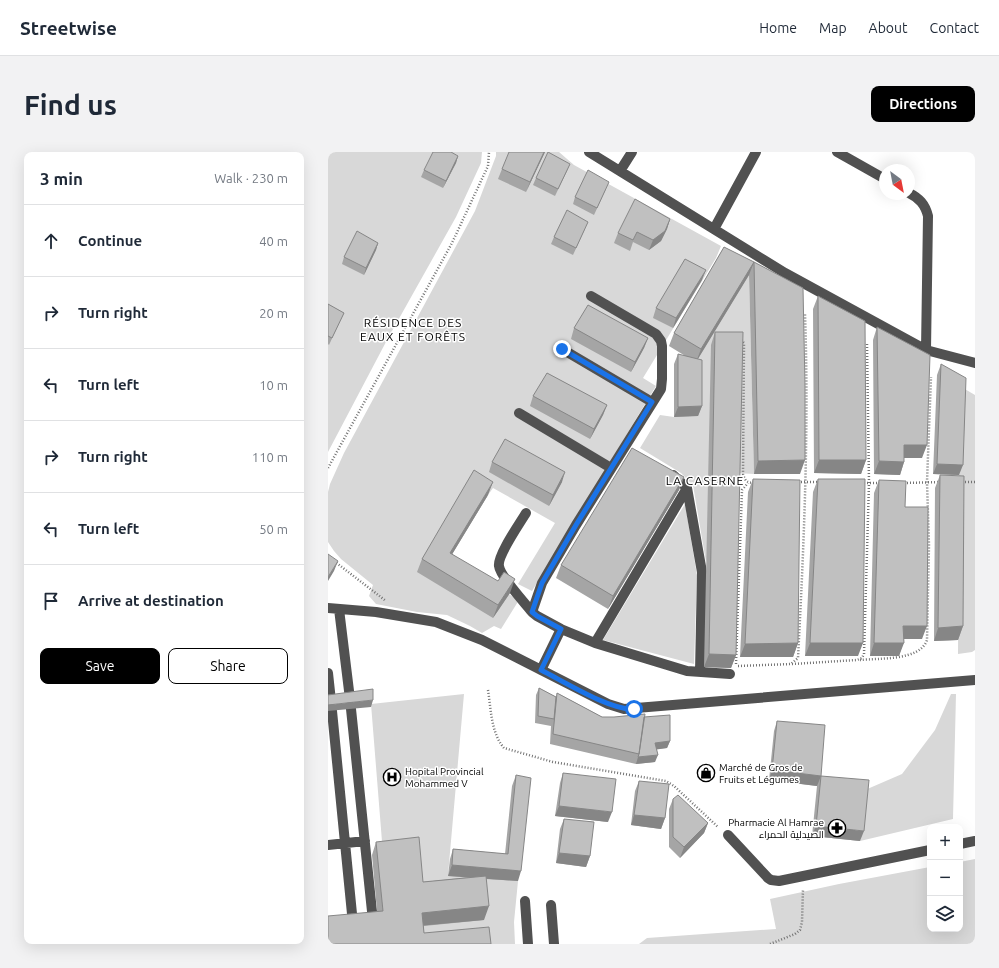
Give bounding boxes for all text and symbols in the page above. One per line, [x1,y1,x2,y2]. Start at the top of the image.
text: Streetwise [20,17,117,39]
text: Home [759,20,797,36]
text: Map [819,20,847,36]
text: About [869,20,908,36]
text: Contact [930,20,979,36]
button: Directions [871,86,975,122]
text: Find us [24,89,117,120]
north arrow [879,164,915,200]
text: 3 min [40,169,83,188]
text: Walk · 230 m [214,171,288,185]
icon: ahead [40,230,62,252]
text: Continue [78,232,142,249]
text: 40 m [259,234,288,248]
icon: right [40,302,62,324]
text: Turn right [78,304,148,321]
text: 20 m [259,306,288,320]
district label: RÉSIDENCE DES EAUX ET FORÊTS [360,316,466,343]
route end [553,340,571,358]
icon: left [40,374,62,396]
text: Turn left [78,376,139,393]
text: 10 m [259,378,288,392]
icon: right [40,446,62,468]
text: Turn right [78,448,148,465]
text: 110 m [252,450,288,464]
district label: LA CASERNE [666,474,744,487]
icon: left [40,518,62,540]
text: Turn left [78,520,139,537]
text: 50 m [259,522,288,536]
icon: arrive [40,590,62,612]
text: Arrive at destination [78,592,224,609]
button: Save [40,648,160,684]
button: Share [168,648,288,684]
route start [625,700,643,718]
place label: Marché de Gros de Fruits et Légumes [719,762,803,785]
shop icon: Marché de Gros de Fruits et Légumes [696,763,716,783]
place label: Hopital Provincial Mohammed V [405,766,484,789]
hospital icon: Hopital Provincial Mohammed V [382,767,402,787]
place label: Pharmacie Al Hamrae الصيدلية الحمراء [728,817,824,840]
pharmacy icon: Pharmacie Al Hamrae الصيدلية الحمراء [827,818,847,838]
map controls [927,824,963,932]
button: + [927,824,963,860]
button: − [927,860,963,896]
button: layers [927,896,963,932]

